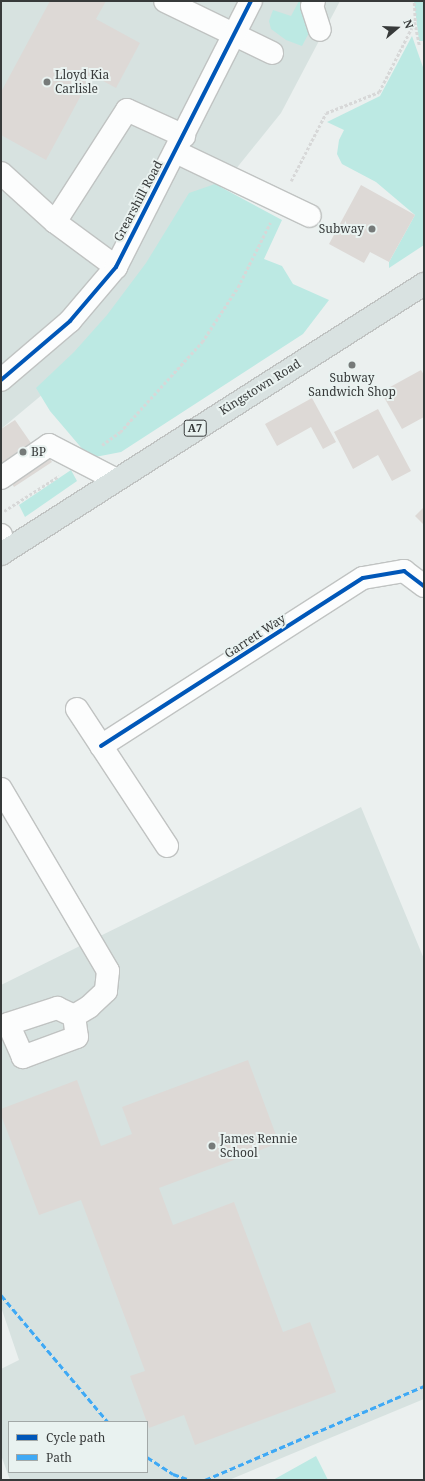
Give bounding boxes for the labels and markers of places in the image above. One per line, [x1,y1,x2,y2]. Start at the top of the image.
place label: Lloyd Kia Carlisle [55,68,109,96]
marker: Lloyd Kia Carlisle [42,77,52,87]
place label: Subway [319,222,364,236]
marker: Subway [367,224,377,234]
marker: Subway Sandwich Shop [347,360,357,370]
place label: Subway Sandwich Shop [308,371,396,399]
place label: BP [31,445,46,459]
marker: BP [18,447,28,457]
place label: James Rennie School [220,1132,297,1160]
marker: James Rennie School [207,1141,217,1151]

